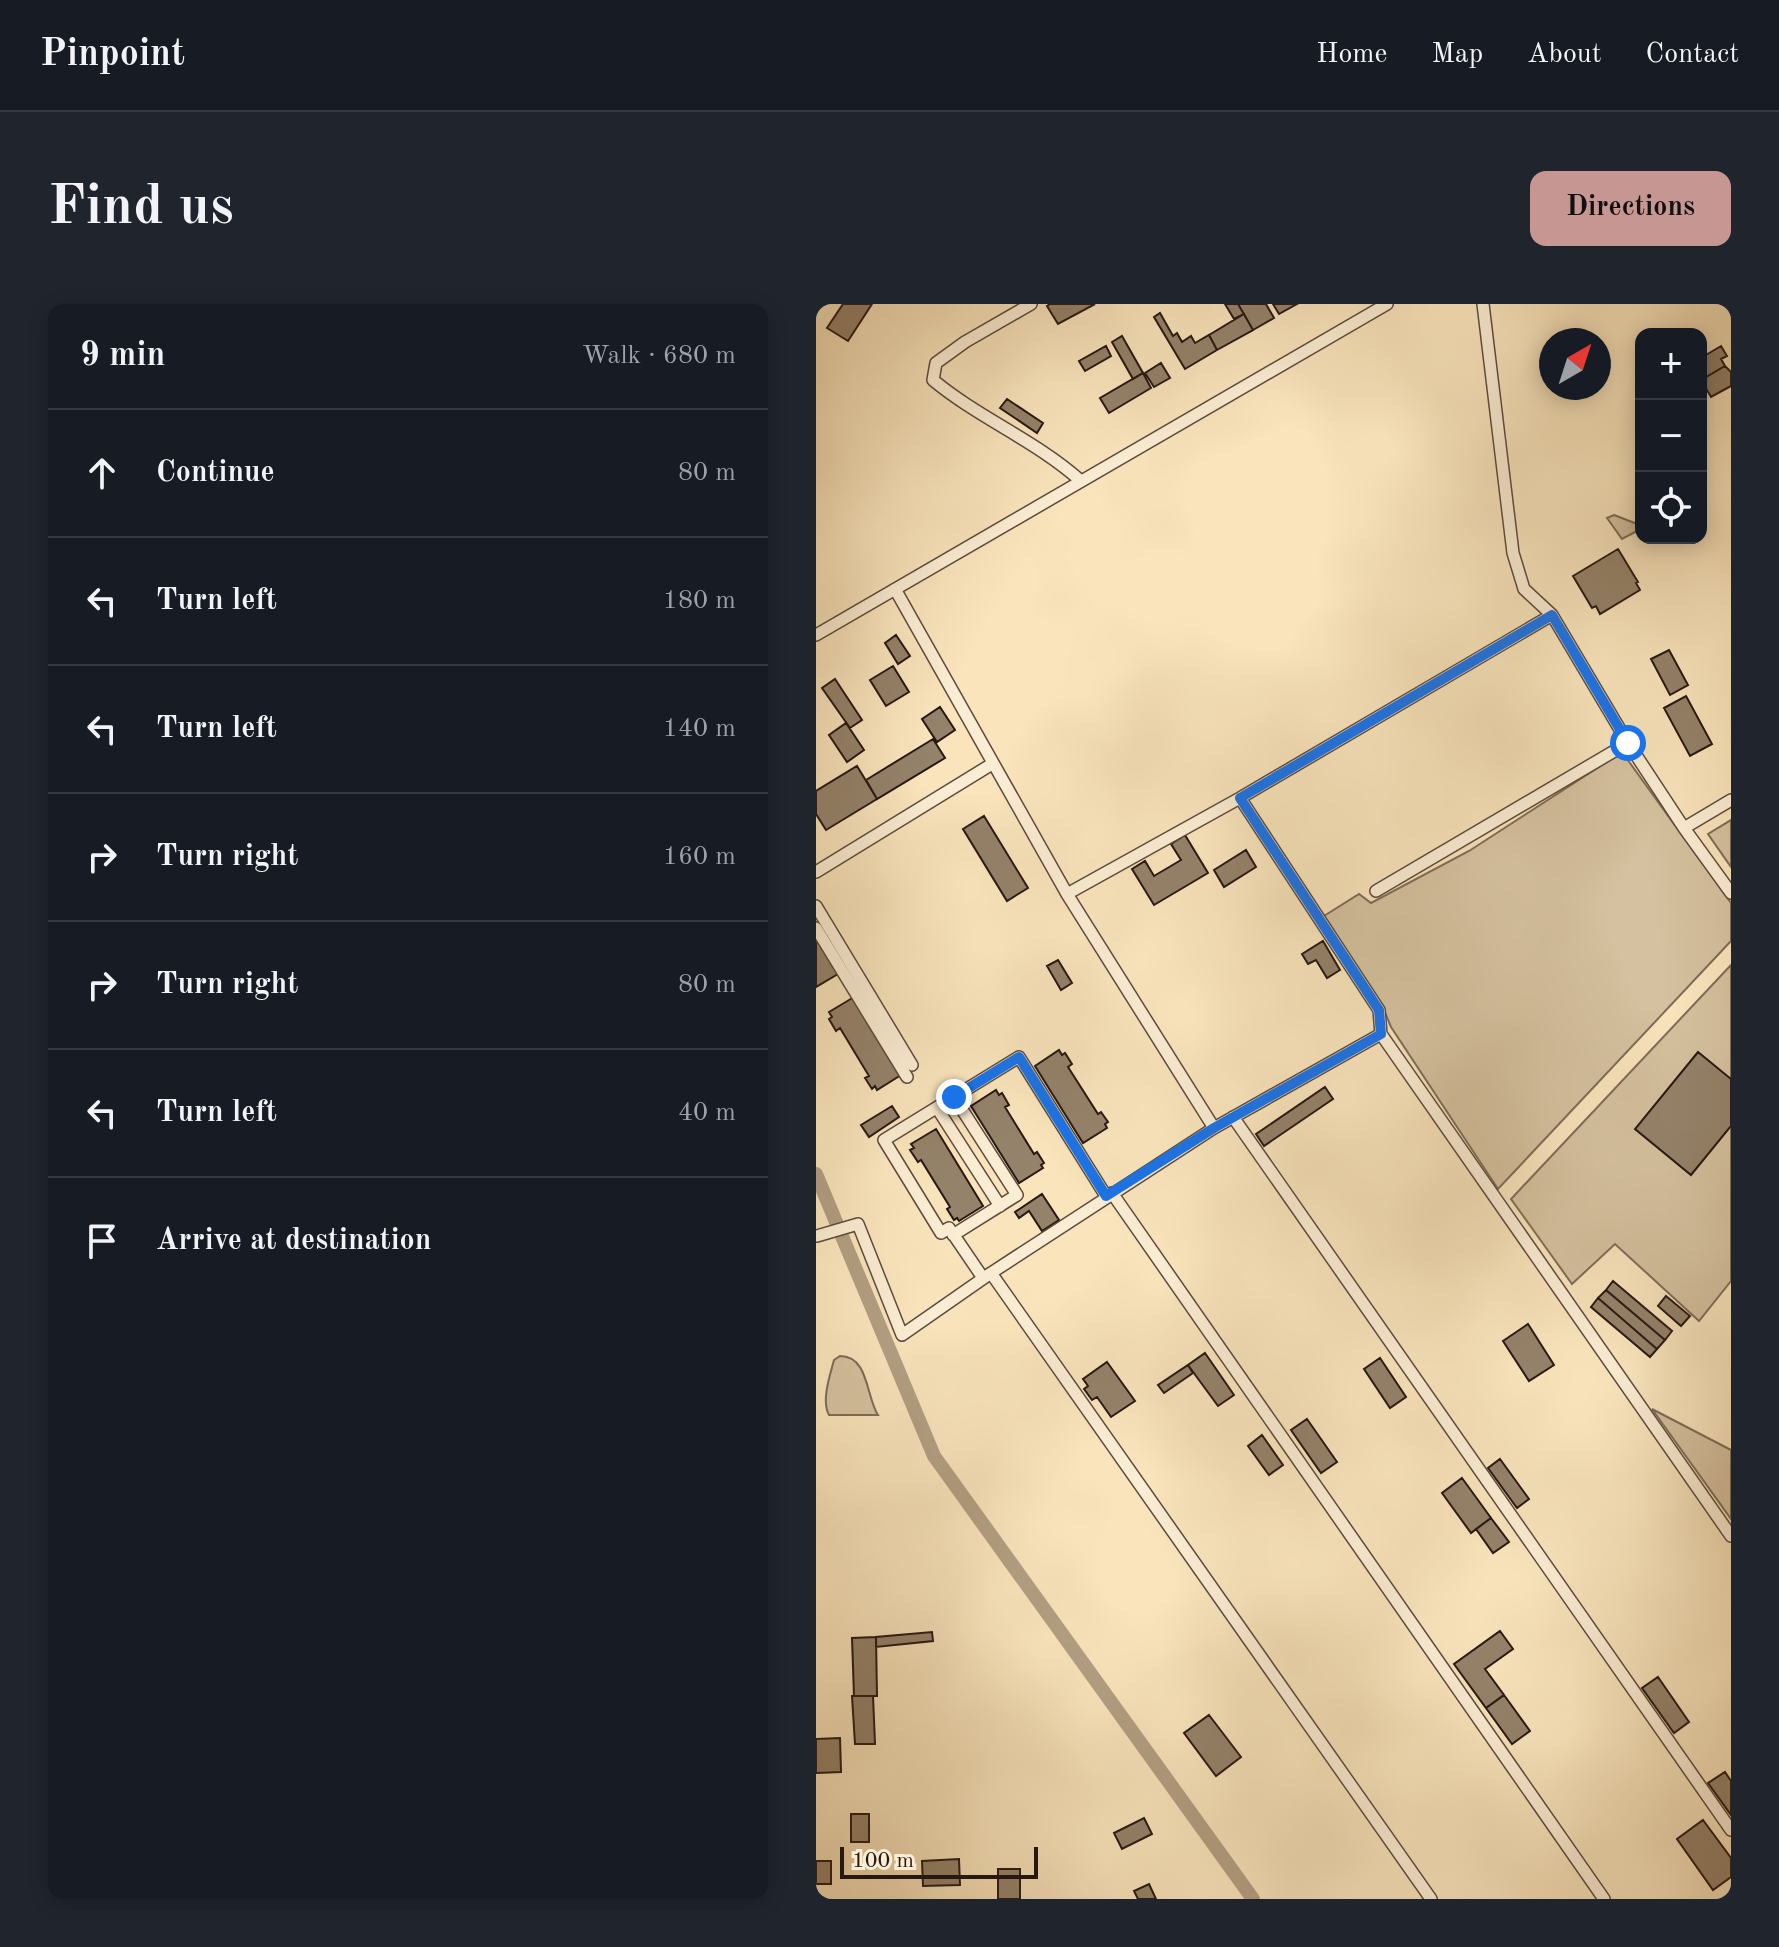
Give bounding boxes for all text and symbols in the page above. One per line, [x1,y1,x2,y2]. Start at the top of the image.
text: Pinpoint [40,36,185,74]
text: Home [1316,41,1387,69]
text: Map [1431,41,1483,69]
text: About [1527,41,1602,69]
text: Contact [1646,41,1739,69]
button: Directions [1530,171,1731,246]
text: Find us [48,180,234,236]
north arrow [1539,328,1611,400]
map controls [1635,328,1707,544]
button: + [1635,328,1707,400]
text: 9 min [80,339,165,373]
text: Walk · 680 m [582,343,736,369]
button: − [1635,400,1707,472]
icon: ahead [80,451,124,495]
text: Continue [156,458,275,488]
text: 80 m [678,460,736,486]
button: locate [1635,472,1707,544]
icon: left [80,579,124,623]
text: Turn left [156,586,277,616]
text: 180 m [663,588,736,614]
icon: left [80,707,124,751]
text: Turn left [156,714,277,744]
text: 140 m [663,716,736,742]
route start [1610,725,1646,761]
icon: right [80,835,124,879]
text: Turn right [156,842,298,872]
text: 160 m [663,844,736,870]
icon: right [80,963,124,1007]
text: Turn right [156,970,298,1000]
text: 80 m [678,972,736,998]
route end [936,1079,972,1115]
icon: left [80,1091,124,1135]
text: Turn left [156,1098,277,1128]
text: 40 m [678,1100,736,1126]
icon: arrive [80,1219,124,1263]
text: Arrive at destination [156,1226,431,1256]
scale bar [840,1843,1038,1879]
text: 100 m [852,1850,914,1872]

